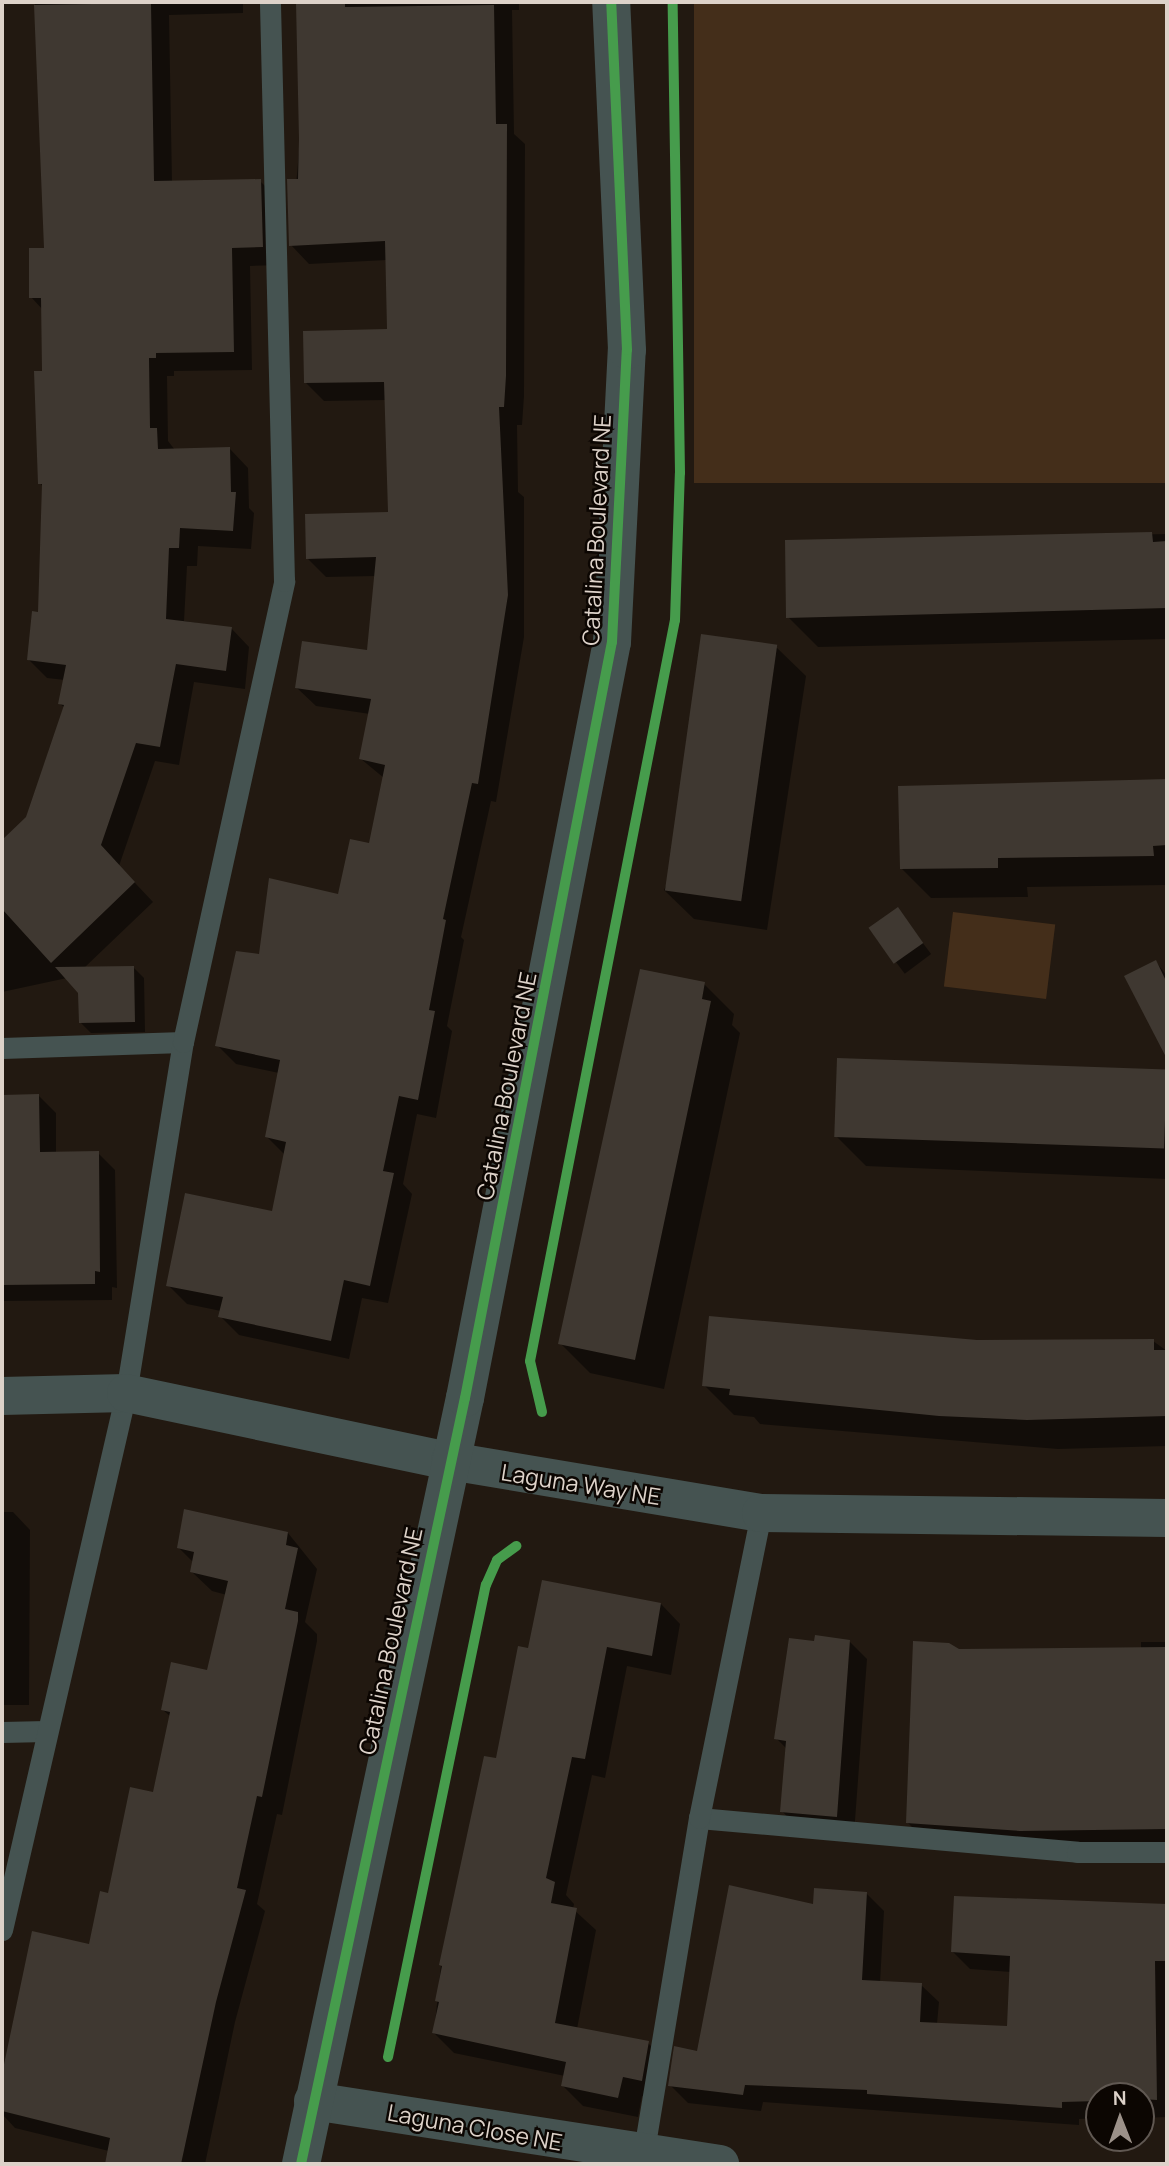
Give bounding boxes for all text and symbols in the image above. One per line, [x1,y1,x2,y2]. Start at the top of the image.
street label: Catalina Boulevard NE [576,414,616,646]
street label: Catalina Boulevard NE [470,970,542,1202]
street label: Laguna Way NE [499,1458,663,1510]
street label: Catalina Boulevard NE [352,1525,428,1757]
north arrow [1085,2082,1155,2152]
text: N [1113,2085,1127,2111]
street label: Laguna Close NE [385,2098,565,2156]

